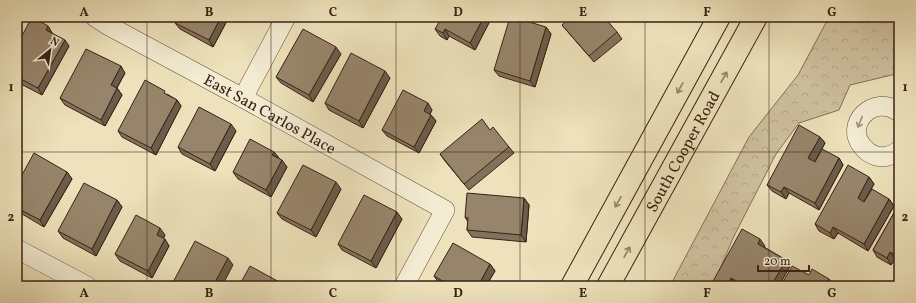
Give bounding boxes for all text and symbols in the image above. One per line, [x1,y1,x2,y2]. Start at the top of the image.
text: A [79,4,89,22]
text: B [205,4,214,22]
text: C [329,4,337,22]
text: D [453,4,463,22]
text: E [579,4,587,22]
text: F [703,4,711,22]
text: G [827,4,837,22]
north arrow [30,30,70,70]
text: N [47,34,61,51]
street label: East San Carlos Place [199,70,339,160]
one-way arrow [720,71,728,83]
text: 1 [8,79,14,97]
text: 1 [902,79,908,97]
one-way arrow [676,82,684,94]
street label: South Cooper Road [642,88,726,217]
one-way arrow [855,115,863,127]
one-way arrow [614,196,621,208]
text: 2 [8,209,15,227]
text: 2 [902,209,909,227]
one-way arrow [624,246,632,258]
scale bar [758,247,809,273]
text: 20 m [764,254,791,270]
text: A [79,285,89,303]
text: B [205,285,214,303]
text: C [329,285,337,303]
text: D [453,285,463,303]
text: E [579,285,587,303]
text: F [703,285,711,303]
text: G [827,285,837,303]

